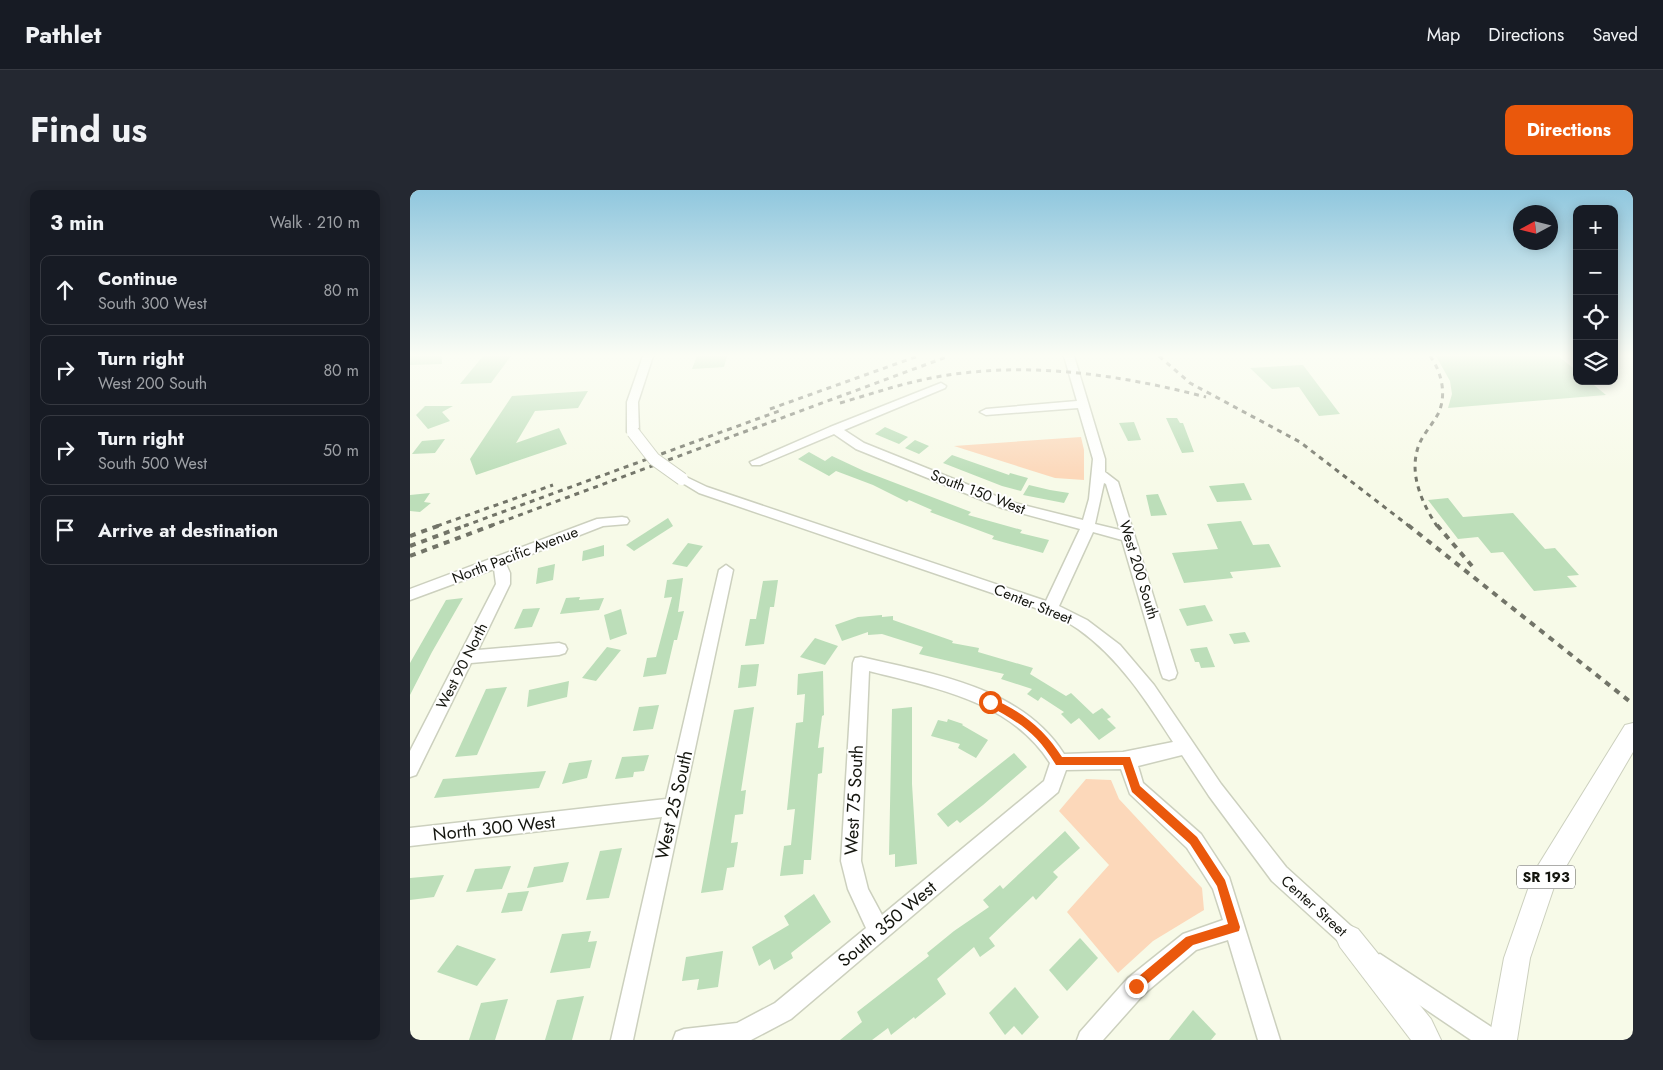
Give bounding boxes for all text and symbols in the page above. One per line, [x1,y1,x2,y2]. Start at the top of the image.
text: Pathlet [25,17,101,52]
text: Map [1427,22,1460,48]
text: Directions [1488,22,1564,48]
text: Saved [1592,22,1638,48]
text: Find us [30,105,147,155]
button: Directions [1505,105,1633,155]
north arrow [1513,205,1558,250]
map controls [1573,205,1618,385]
button: + [1573,205,1618,250]
text: 3 min [50,208,104,238]
text: Walk · 210 m [270,211,360,234]
button: − [1573,250,1618,295]
text: Continue [98,265,177,292]
icon: ahead [51,276,79,304]
text: 80 m [323,279,359,302]
text: South 300 West [98,292,207,315]
button: locate [1573,295,1618,340]
button: layers [1573,340,1618,385]
text: Turn right [98,345,184,372]
icon: right [51,356,79,384]
text: 80 m [323,359,359,382]
text: West 200 South [98,372,207,395]
text: Turn right [98,425,184,452]
icon: right [51,436,79,464]
text: 50 m [323,439,359,462]
text: South 500 West [98,452,207,475]
street label: South 150 West [927,464,1029,520]
icon: arrive [51,516,79,544]
text: Arrive at destination [98,517,278,544]
street label: West 200 South [1114,518,1164,622]
street label: North Pacific Avenue [449,521,582,589]
street label: Center Street [991,578,1076,630]
street label: West 90 North [431,619,493,713]
route start [979,691,1002,714]
street label: West 75 South [838,744,870,856]
street label: West 25 South [649,748,699,862]
street label: North 300 West [431,809,557,847]
road number: SR 193 [1517,866,1575,889]
street label: Center Street [1276,870,1352,942]
street label: South 350 West [832,874,942,973]
route end [1125,975,1148,998]

